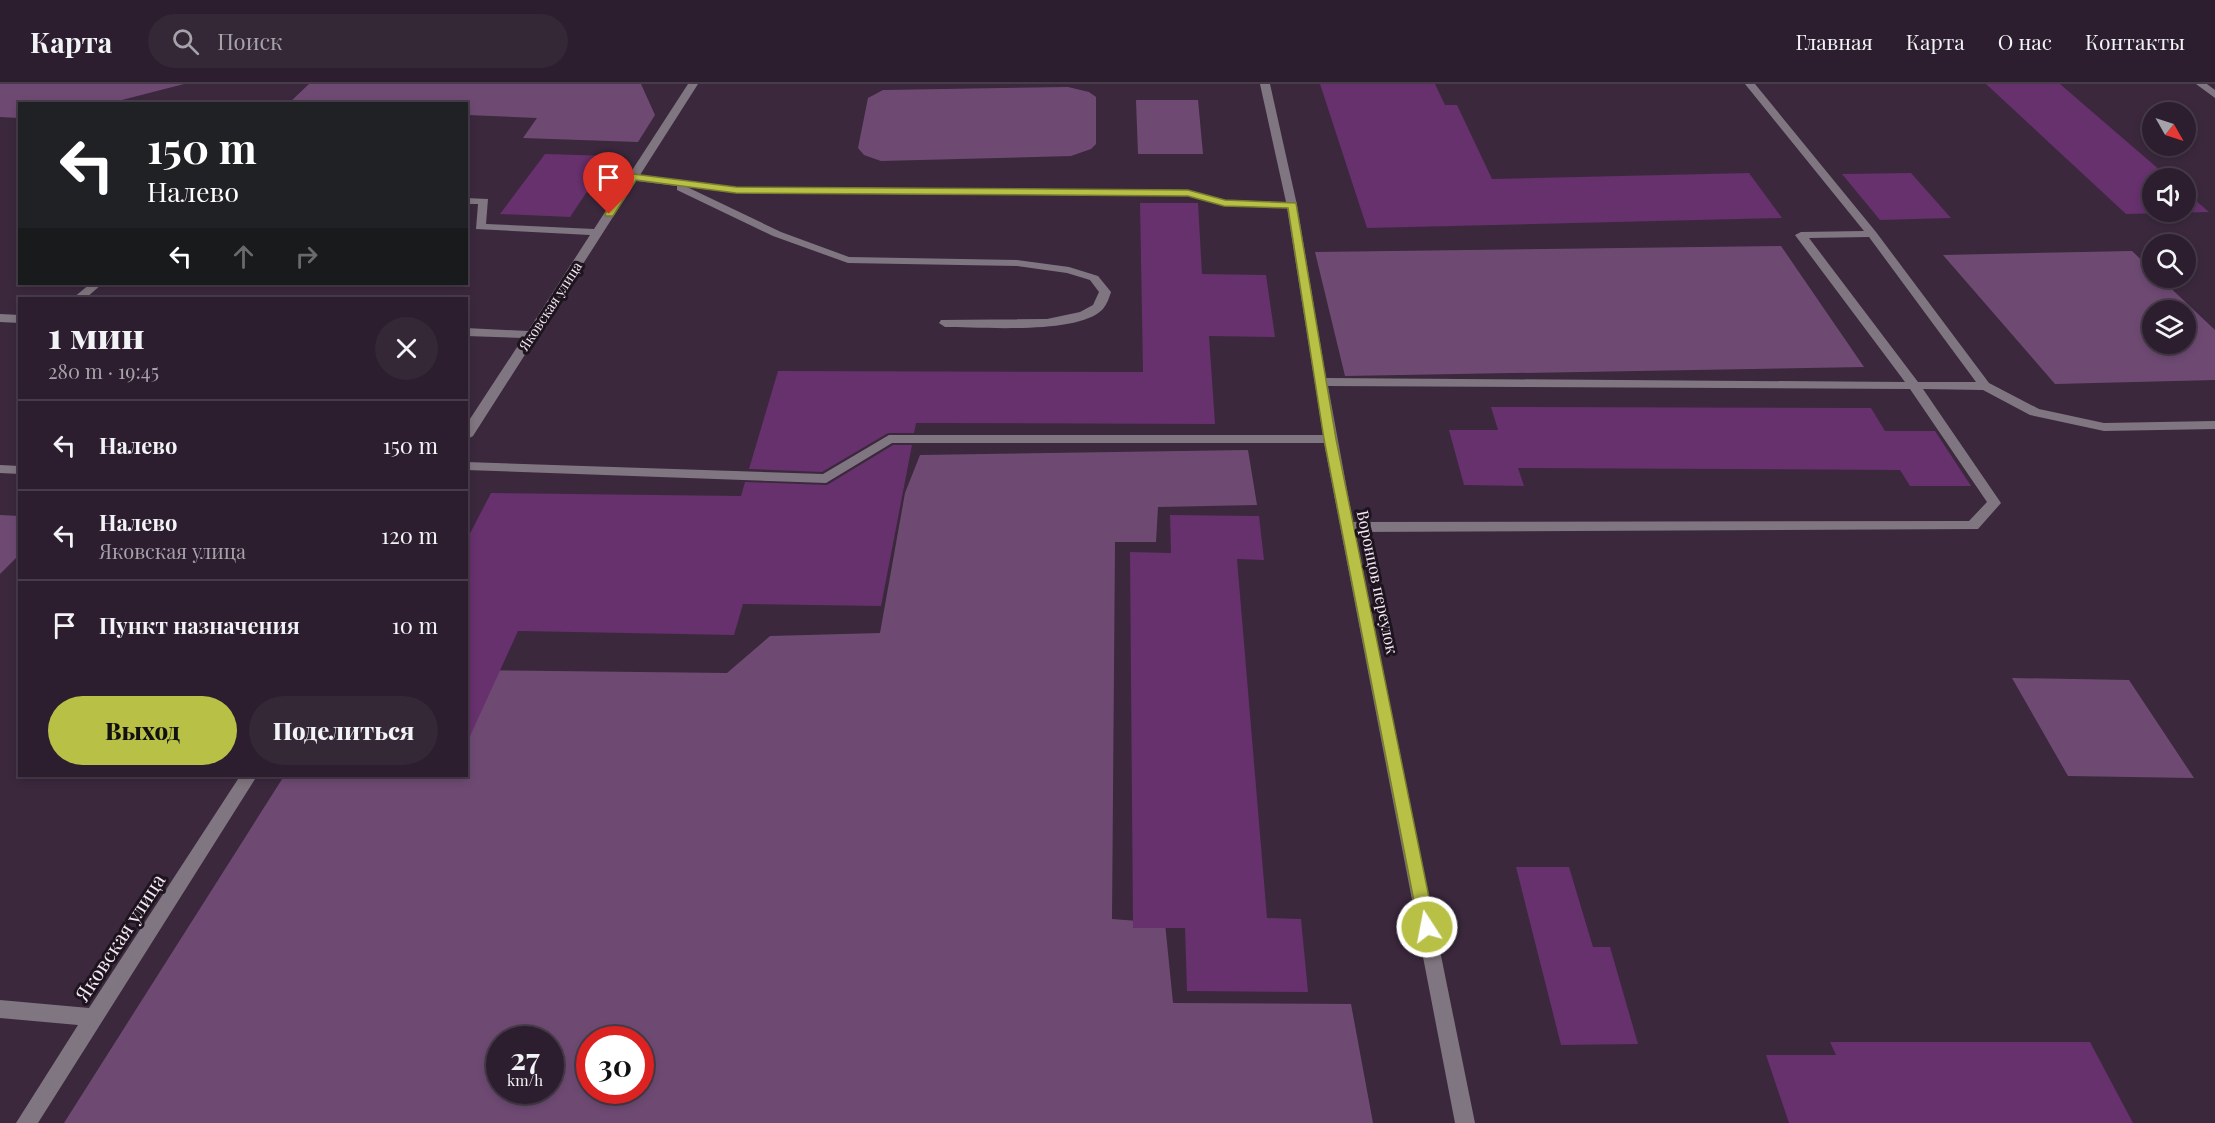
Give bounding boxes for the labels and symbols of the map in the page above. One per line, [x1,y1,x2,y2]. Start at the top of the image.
north arrow [2142,102,2196,156]
pin [583,152,634,214]
street label: Яковская улица [513,258,586,355]
street label: Воронцов переулок [1353,508,1403,656]
street label: Яковская улица [67,868,170,1007]
position arrow [1395,895,1459,959]
speed limit sign: 30 [576,1026,654,1104]

